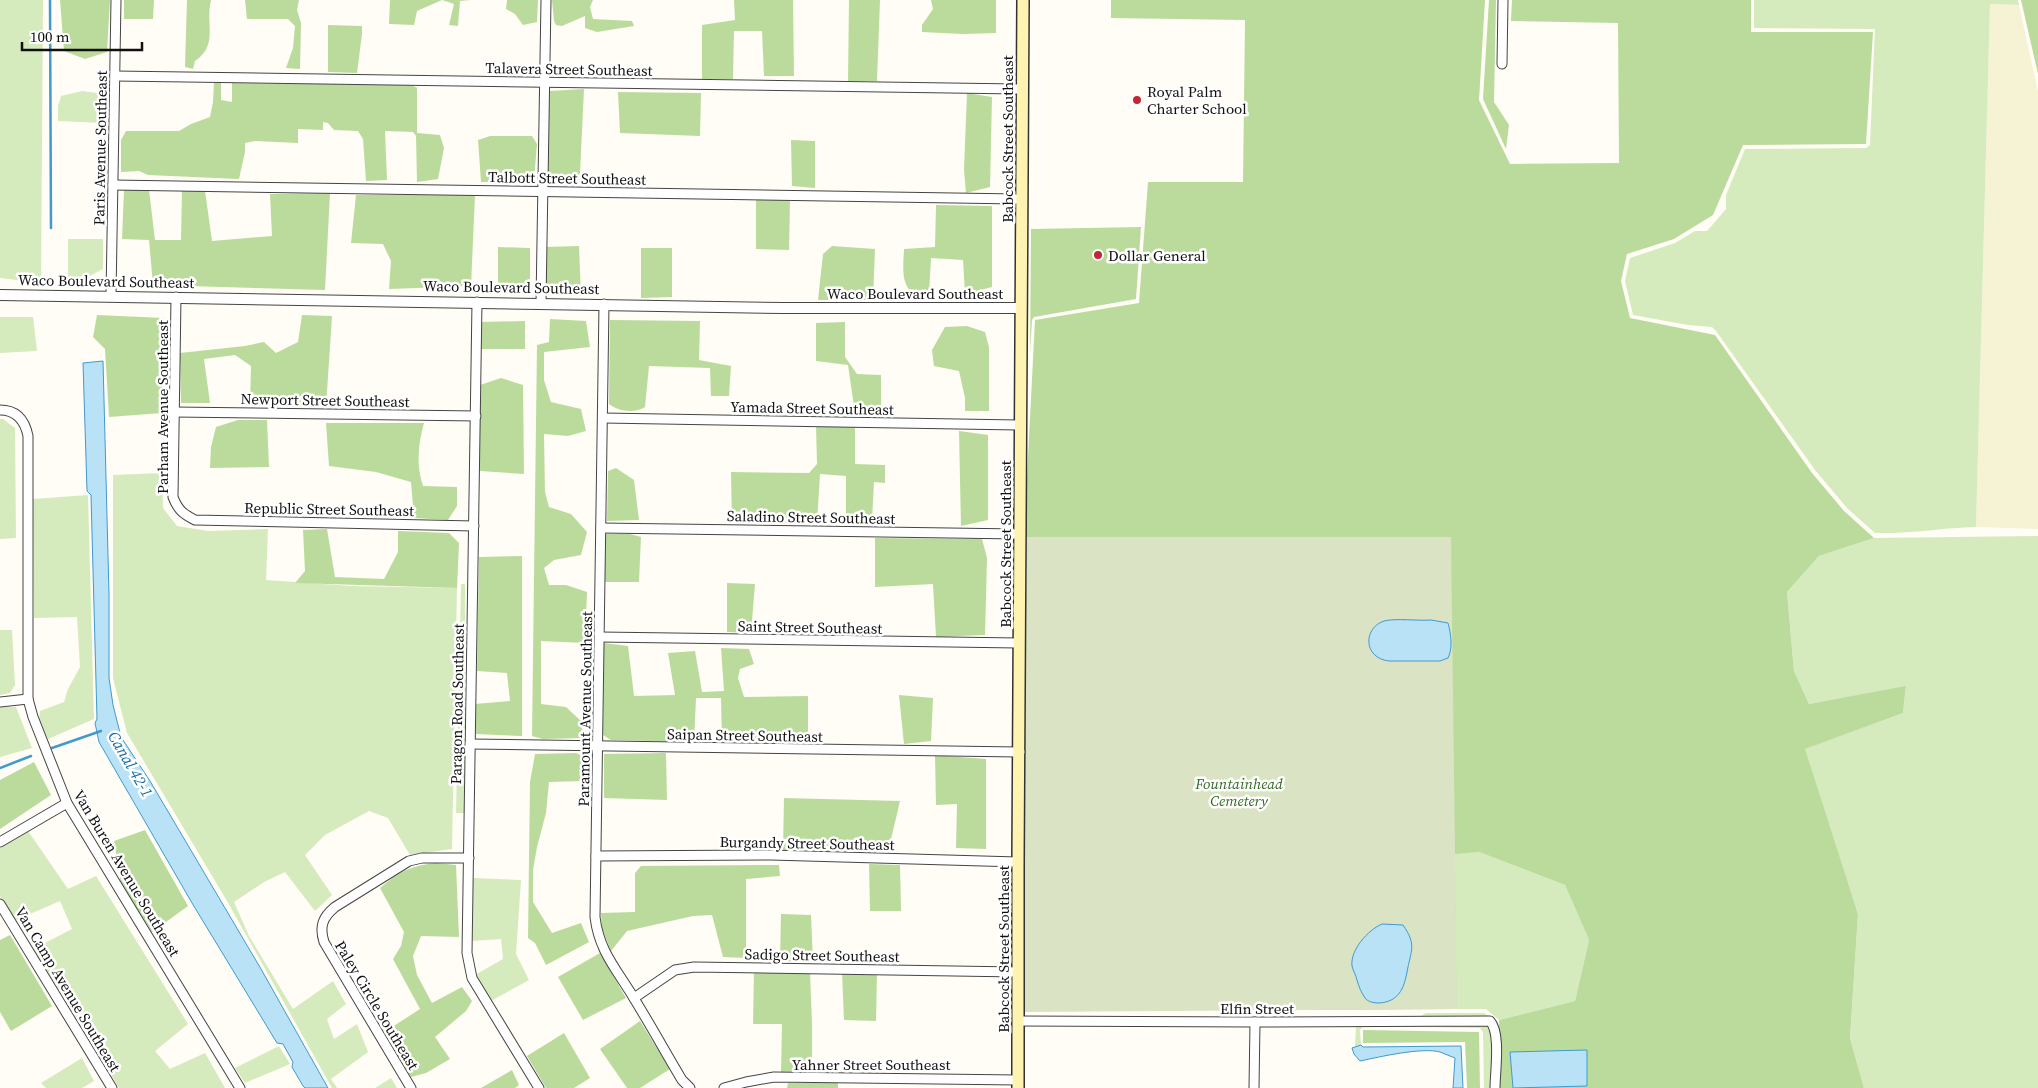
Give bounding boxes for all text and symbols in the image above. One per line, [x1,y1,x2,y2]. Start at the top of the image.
scale bar [22,20,142,52]
text: 100 m [30,26,70,47]
street label: Babcock Street Southeast [997,55,1018,223]
street label: Talavera Street Southeast [485,57,653,81]
street label: Paris Avenue Southeast [88,70,112,226]
place label: Royal Palm Charter School [1147,81,1247,119]
marker: Royal Palm Charter School [1131,94,1143,106]
street label: Talbott Street Southeast [488,166,646,190]
place label: Dollar General [1108,245,1206,266]
marker: Dollar General [1092,249,1104,261]
street label: Waco Boulevard Southeast [18,269,194,293]
street label: Waco Boulevard Southeast [423,275,599,299]
street label: Waco Boulevard Southeast [827,283,1003,304]
street label: Parham Avenue Southeast [152,320,173,494]
street label: Newport Street Southeast [240,388,410,412]
street label: Yamada Street Southeast [730,396,894,420]
street label: Babcock Street Southeast [995,460,1016,628]
street label: Republic Street Southeast [244,497,414,521]
street label: Saladino Street Southeast [727,505,895,529]
street label: Paramount Avenue Southeast [573,611,597,807]
street label: Saint Street Southeast [738,615,882,639]
street label: Paragon Road Southeast [445,623,469,785]
street label: Saipan Street Southeast [667,723,823,747]
water label: Canal 42-1 [103,727,159,801]
park label: Fountainhead Cemetery [1194,773,1283,811]
street label: Van Buren Avenue Southeast [69,786,185,960]
street label: Burgandy Street Southeast [719,831,895,855]
street label: Babcock Street Southeast [993,865,1014,1033]
street label: Van Camp Avenue Southeast [10,902,126,1076]
street label: Paley Circle Southeast [330,936,424,1074]
street label: Sadigo Street Southeast [744,943,900,967]
street label: Elfin Street [1220,998,1294,1019]
street label: Yahner Street Southeast [792,1054,950,1075]

